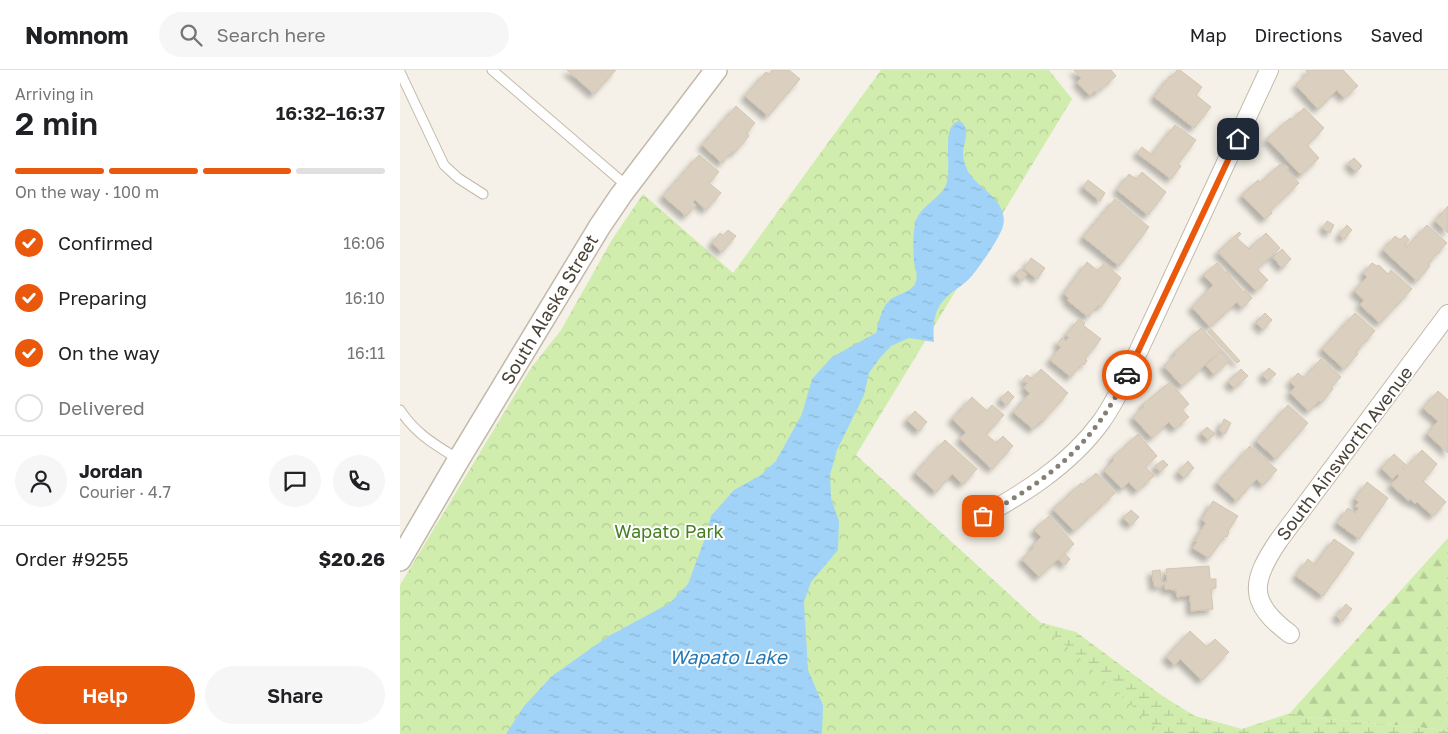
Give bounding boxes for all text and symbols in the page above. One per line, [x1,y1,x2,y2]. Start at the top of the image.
search box [159,12,509,57]
text: Nomnom [25,20,129,49]
icon: search [177,21,205,49]
text: Search here [217,23,325,46]
text: Map [1190,24,1226,46]
text: Directions [1254,24,1342,46]
text: Saved [1370,24,1423,46]
text: Arriving in [15,84,94,104]
text: 16:32–16:37 [276,101,385,124]
text: 2 min [15,104,98,142]
pin [1217,118,1259,160]
icon: home [1224,125,1252,153]
text: On the way · 100 m [15,182,159,202]
icon: check [15,229,43,257]
street label: South Alaska Street [496,230,602,388]
text: Confirmed [58,231,153,254]
text: 16:06 [343,233,385,253]
icon: check [15,284,43,312]
text: Preparing [58,286,147,309]
text: 16:10 [345,288,385,308]
icon: check [15,339,43,367]
text: On the way [58,341,160,364]
text: 16:11 [347,343,385,363]
courier [1102,350,1152,400]
icon: car [1113,361,1141,389]
street label: South Ainsworth Avenue [1271,362,1417,544]
text: Delivered [58,396,145,419]
button: person [15,455,67,507]
button: chat [269,455,321,507]
button: phone [333,455,385,507]
text: Jordan [79,459,143,482]
text: Courier · 4.7 [79,482,171,502]
pin [962,495,1004,537]
icon: bag [969,502,997,530]
park label: Wapato Park [614,520,724,542]
text: Order #9255 [15,547,129,570]
text: $20.26 [319,547,385,570]
water label: Wapato Lake [669,645,789,668]
button: Help [15,666,195,724]
button: Share [205,666,385,724]

